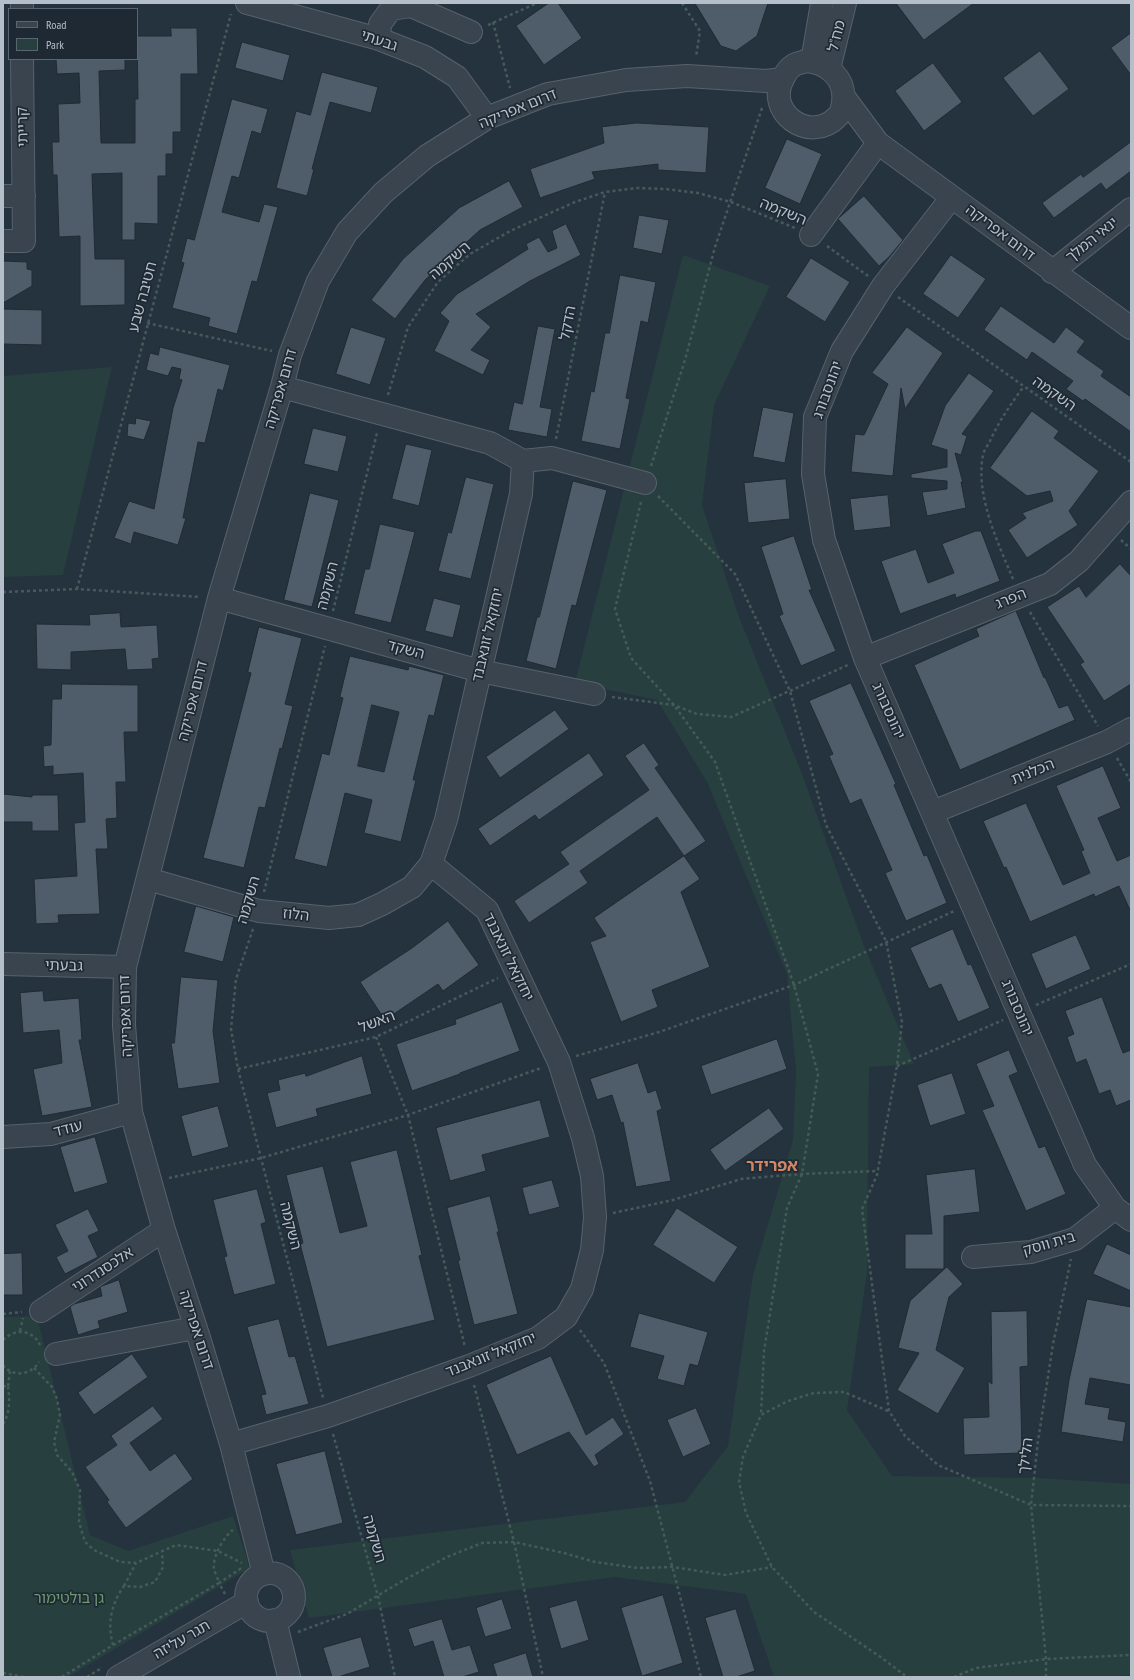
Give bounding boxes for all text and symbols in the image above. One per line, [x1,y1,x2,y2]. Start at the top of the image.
legend [8,8,138,60]
text: Road [46,17,66,32]
street label: מח"ל [824,18,850,54]
street label: גבעתי [358,26,400,56]
text: Park [46,37,64,52]
street label: דרום אפריקה [476,85,560,133]
street label: קרייתי [14,107,32,147]
street label: השקמה [757,194,809,230]
street label: דרום אפריקה [962,201,1038,265]
street label: ינאי המלך [1062,214,1122,266]
street label: השקמה [426,238,474,284]
street label: חטיבה שבע [125,260,161,334]
street label: הדקל [556,304,580,342]
street label: דרום אפריקה [261,347,301,431]
street label: יהונסבורג [809,359,847,421]
street label: השקמה [1029,373,1079,415]
street label: השקמה [313,560,343,612]
street label: הפרג [993,585,1029,613]
street label: יחזקאל זונאבנד [468,586,508,684]
street label: השקד [385,636,427,664]
street label: דרום אפריקה [174,659,212,743]
street label: יהונסבורג [868,680,908,742]
street label: הכלנית [1009,755,1057,789]
street label: השקמה [234,874,264,926]
street label: הלוז [282,905,310,925]
street label: יחזקאל זונאבנד [479,910,537,1004]
street label: גבעתי [45,957,83,975]
street label: דרום אפריקה [116,974,136,1058]
street label: יהונסבורג [997,977,1037,1039]
street label: האשל [356,1007,398,1037]
street label: עודד [51,1117,85,1141]
district label: אפרידר [746,1156,798,1176]
street label: השקמה [275,1200,305,1252]
street label: בית ווסק [1021,1228,1077,1260]
street label: אלכסנדרוני [69,1244,137,1296]
street label: דרום אפריקה [175,1288,217,1372]
street label: יחזקאל זונאבנד [443,1329,539,1381]
street label: הלילך [1015,1436,1037,1476]
street label: השקמה [359,1513,389,1565]
park label: גן בולטימור [34,1590,104,1608]
street label: תגר עליזה [150,1617,214,1663]

